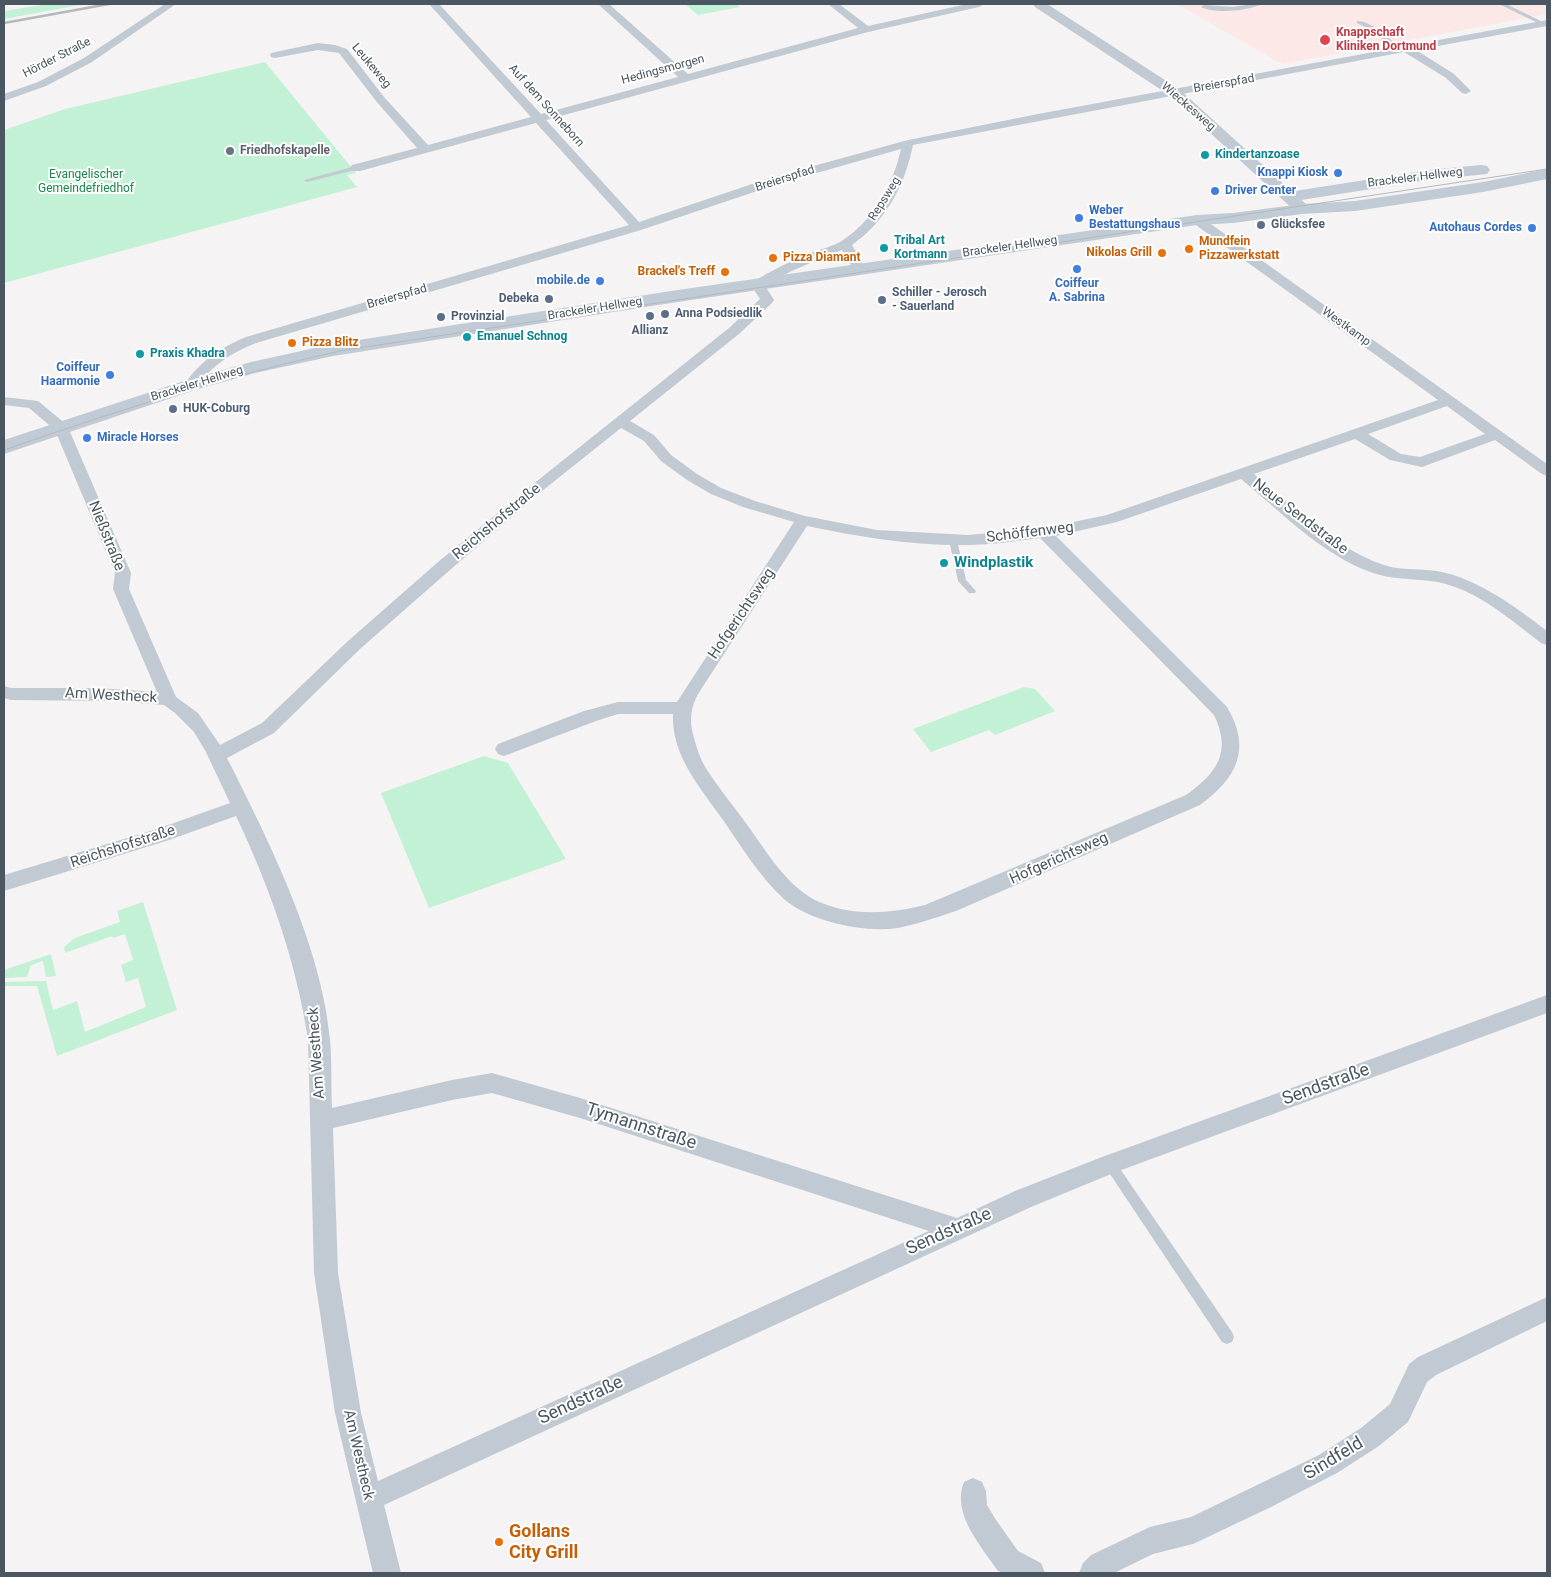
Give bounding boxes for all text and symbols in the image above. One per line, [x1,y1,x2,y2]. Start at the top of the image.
place label: Knappschaft Kliniken Dortmund [1336,26,1436,54]
marker: Knappschaft Kliniken Dortmund [1318,33,1332,47]
street label: Hörder Straße [21,35,93,81]
street label: Leukeweg [348,41,394,91]
street label: Hedingsmorgen [620,52,706,88]
street label: Auf dem Sonneborn [505,62,587,150]
street label: Breierspfad [1192,72,1256,96]
street label: Wieckesweg [1158,80,1218,134]
place label: Friedhofskapelle [240,144,330,158]
marker: Friedhofskapelle [224,145,236,157]
place label: Kindertanzoase [1215,148,1300,162]
marker: Kindertanzoase [1199,149,1211,161]
street label: Breierspfad [754,163,816,195]
street label: Brackeler Hellweg [1367,165,1463,191]
place label: Knappi Kiosk [1257,166,1328,180]
marker: Knappi Kiosk [1332,167,1344,179]
park label: Evangelischer Gemeindefriedhof [38,168,134,196]
street label: Repsweg [866,174,904,224]
place label: Driver Center [1225,184,1296,198]
marker: Driver Center [1209,185,1221,197]
place label: Weber Bestattungshaus [1089,204,1180,232]
marker: Weber Bestattungshaus [1073,212,1085,224]
place label: Glücksfee [1271,218,1325,232]
marker: Glücksfee [1255,219,1267,231]
place label: Autohaus Cordes [1429,221,1522,235]
marker: Autohaus Cordes [1526,222,1538,234]
street label: Brackeler Hellweg [962,233,1058,261]
place label: Tribal Art Kortmann [894,234,947,262]
place label: Mundfein Pizzawerkstatt [1199,235,1279,263]
marker: Tribal Art Kortmann [878,242,890,254]
marker: Mundfein Pizzawerkstatt [1183,243,1195,255]
place label: Nikolas Grill [1086,246,1152,260]
marker: Nikolas Grill [1156,247,1168,259]
place label: Pizza Diamant [783,251,861,265]
marker: Pizza Diamant [767,252,779,264]
marker: Coiffeur A. Sabrina [1071,263,1083,275]
place label: Brackel's Treff [638,265,715,279]
marker: Brackel's Treff [719,266,731,278]
place label: mobile.de [537,274,590,288]
marker: mobile.de [594,275,606,287]
place label: Coiffeur A. Sabrina [1049,277,1105,305]
street label: Breierspfad [365,282,429,312]
place label: Schiller - Jerosch - Sauerland [892,286,987,314]
place label: Debeka [499,292,539,306]
marker: Debeka [543,293,555,305]
street label: Brackeler Hellweg [547,294,643,324]
marker: Schiller - Jerosch - Sauerland [876,294,888,306]
street label: Westkamp [1319,304,1373,350]
place label: Anna Podsiedlik [675,307,762,321]
marker: Anna Podsiedlik [659,308,671,320]
place label: Provinzial [451,310,504,324]
marker: Allianz [644,310,656,322]
marker: Provinzial [435,311,447,323]
place label: Allianz [632,324,668,338]
place label: Emanuel Schnog [477,330,567,344]
marker: Emanuel Schnog [461,331,473,343]
place label: Pizza Blitz [302,336,359,350]
marker: Pizza Blitz [286,337,298,349]
place label: Praxis Khadra [150,347,225,361]
marker: Praxis Khadra [134,348,146,360]
place label: Coiffeur Haarmonie [41,361,100,389]
street label: Brackeler Hellweg [149,363,245,405]
marker: Coiffeur Haarmonie [104,369,116,381]
place label: HUK-Coburg [183,402,250,416]
marker: HUK-Coburg [167,403,179,415]
place label: Miracle Horses [97,431,179,445]
marker: Miracle Horses [81,432,93,444]
street label: Neue Sendstraße [1249,475,1351,559]
street label: Reichshofstraße [449,480,545,564]
street label: Nießstraße [84,498,128,574]
street label: Schöffenweg [985,519,1075,547]
place label: Windplastik [954,554,1033,572]
marker: Windplastik [938,557,950,569]
street label: Hofgerichtsweg [705,565,779,663]
street label: Am Westheck [65,685,157,707]
street label: Reichshofstraße [68,822,178,872]
street label: Hofgerichtsweg [1007,829,1111,889]
street label: Am Westheck [305,1006,329,1100]
street label: Sendstraße [1279,1059,1373,1111]
street label: Tymannstraße [583,1099,699,1155]
street label: Sendstraße [903,1204,995,1260]
street label: Sendstraße [535,1372,627,1430]
street label: Am Westheck [339,1408,377,1502]
street label: Sindfeld [1300,1433,1368,1485]
place label: Gollans City Grill [509,1521,578,1564]
marker: Gollans City Grill [493,1536,505,1548]

